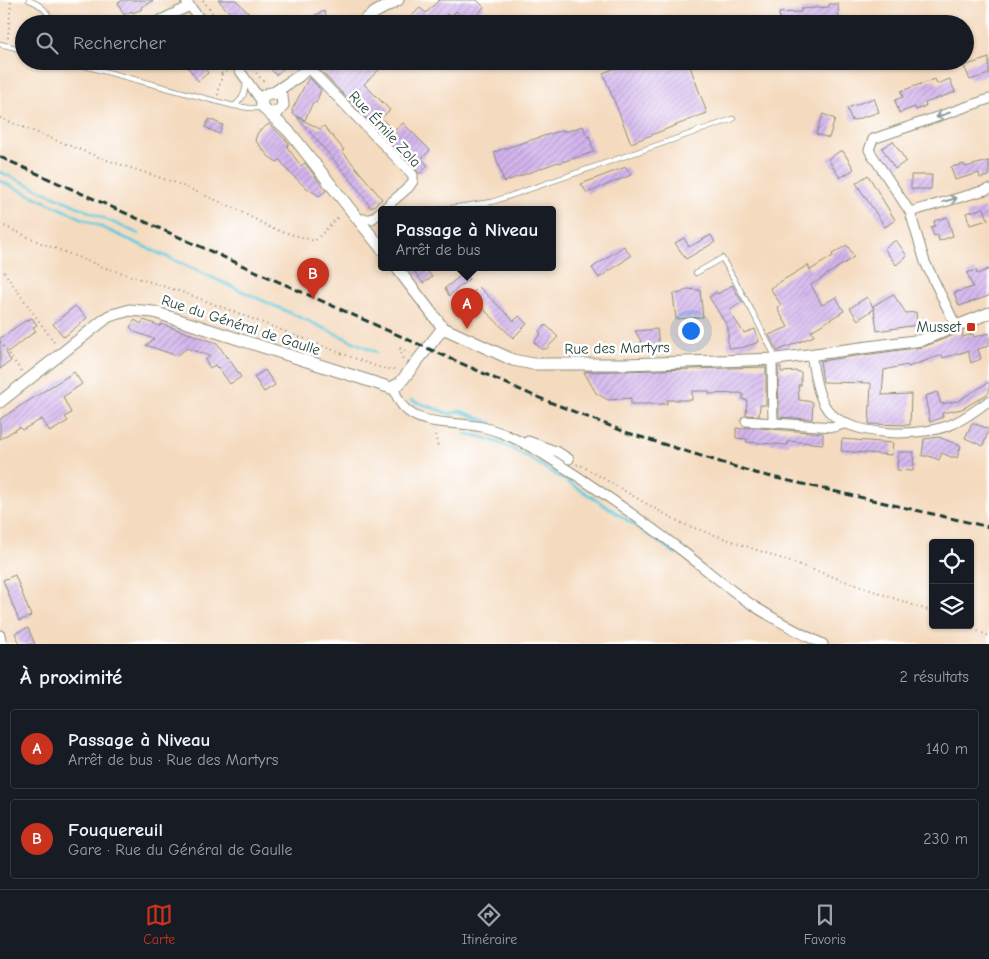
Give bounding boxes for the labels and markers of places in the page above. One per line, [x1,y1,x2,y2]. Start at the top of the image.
pin: B [297,258,329,299]
pin: A [451,288,483,329]
place label: Musset [917,318,962,336]
marker: Musset [965,321,977,333]

